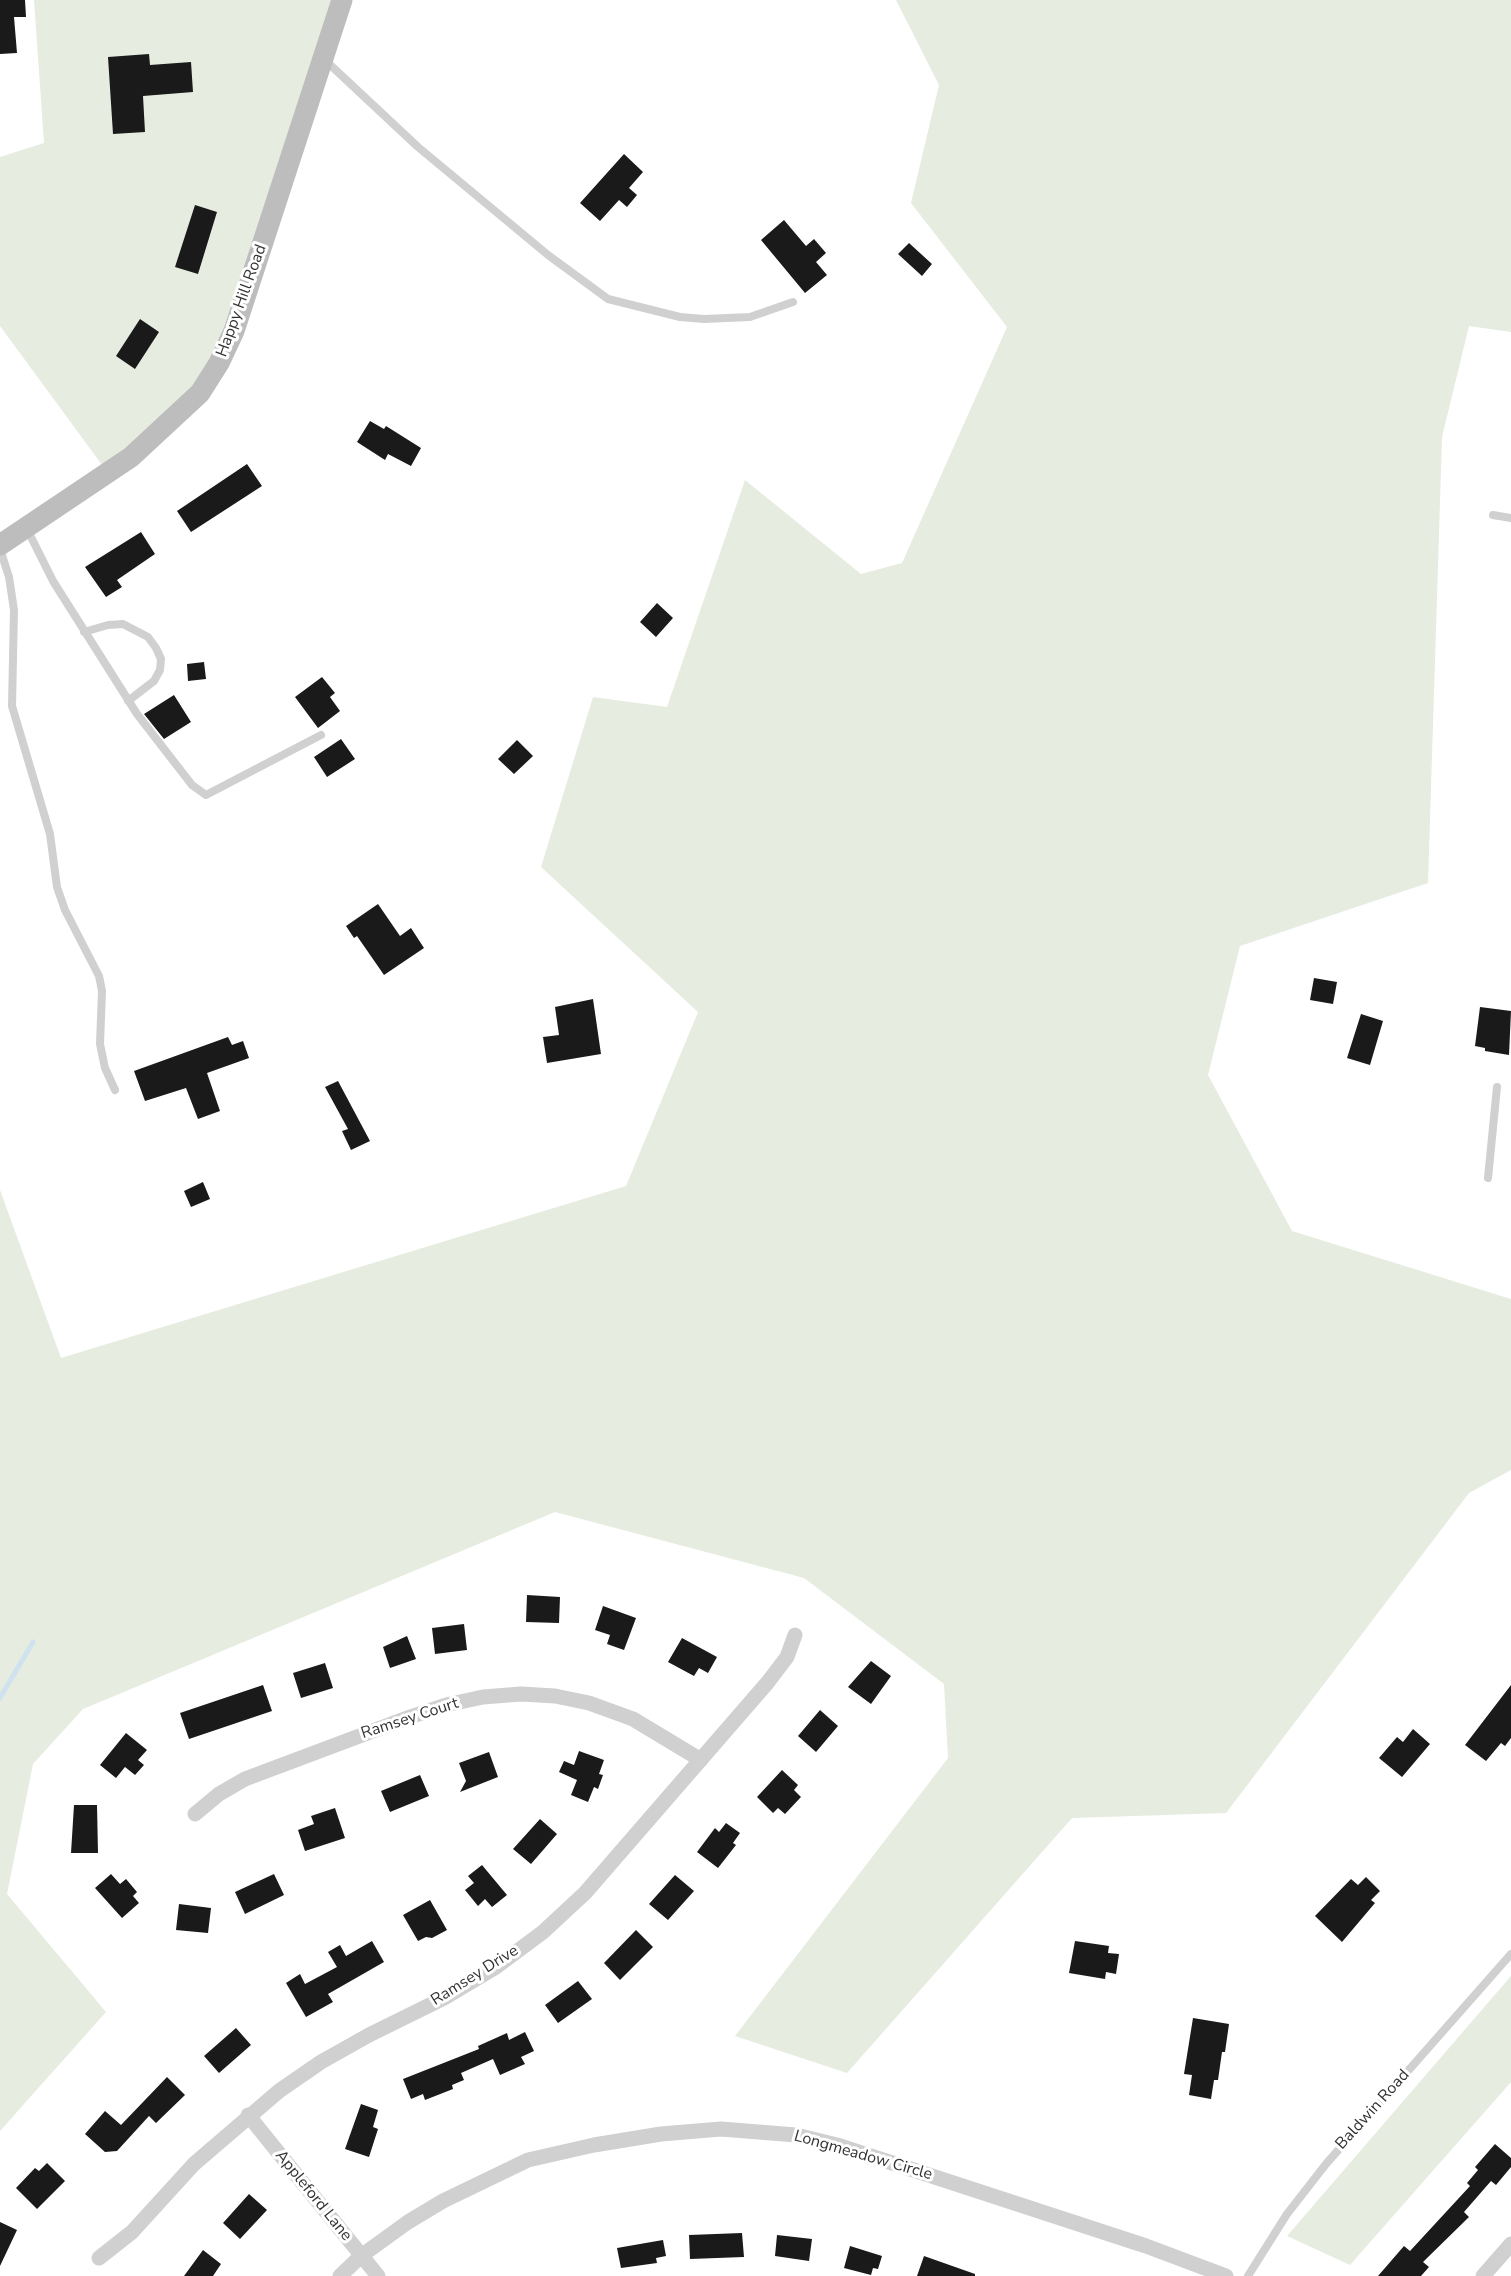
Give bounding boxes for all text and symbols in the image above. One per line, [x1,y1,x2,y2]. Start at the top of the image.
street label: Happy Hill Road [213,242,271,360]
street label: Ramsey Court [359,1694,461,1744]
street label: Ramsey Drive [428,1942,522,2010]
street label: Baldwin Road [1332,2066,1414,2154]
street label: Longmeadow Circle [792,2127,934,2185]
street label: Appleford Lane [271,2147,355,2245]

